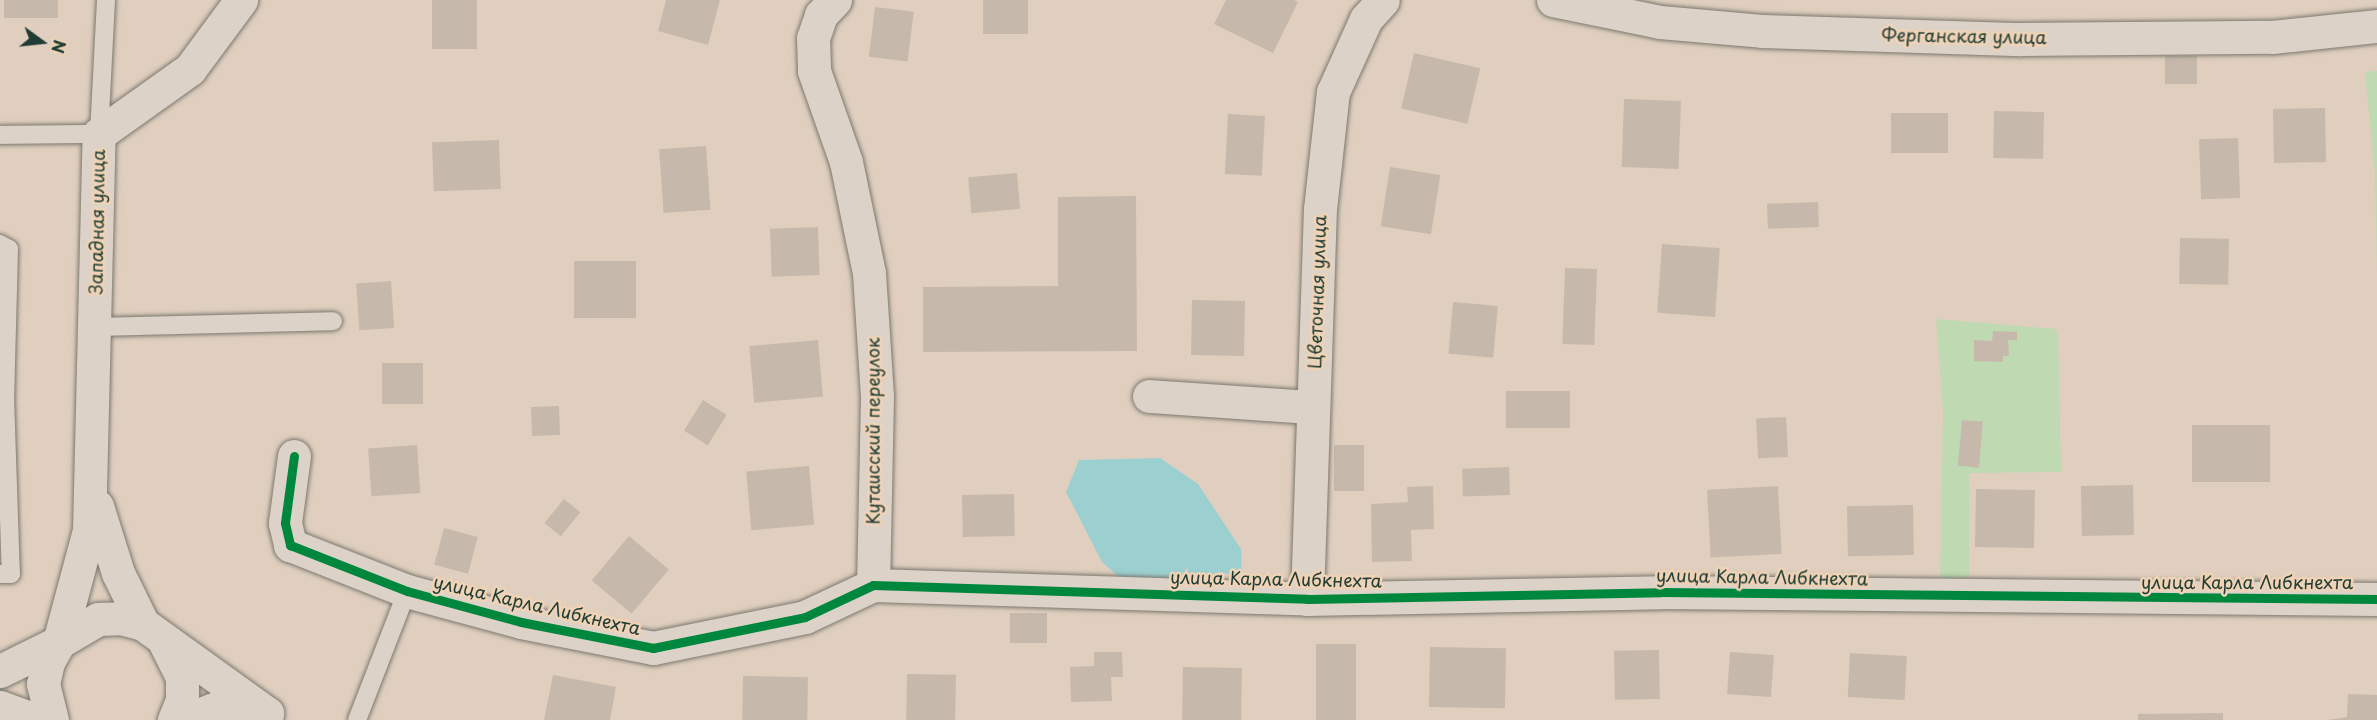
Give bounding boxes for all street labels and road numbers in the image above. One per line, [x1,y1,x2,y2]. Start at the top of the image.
street label: Ферганская улица [1881,24,2047,48]
street label: Западная улица [85,149,109,295]
street label: Цветочная улица [1304,214,1330,370]
street label: Кутаисский переулок [862,337,884,525]
street label: улица Карла Либкнехта [1656,564,1868,590]
street label: улица Карла Либкнехта [1170,566,1382,592]
street label: улица Карла Либкнехта [431,571,643,639]
street label: улица Карла Либкнехта [2141,571,2353,593]

